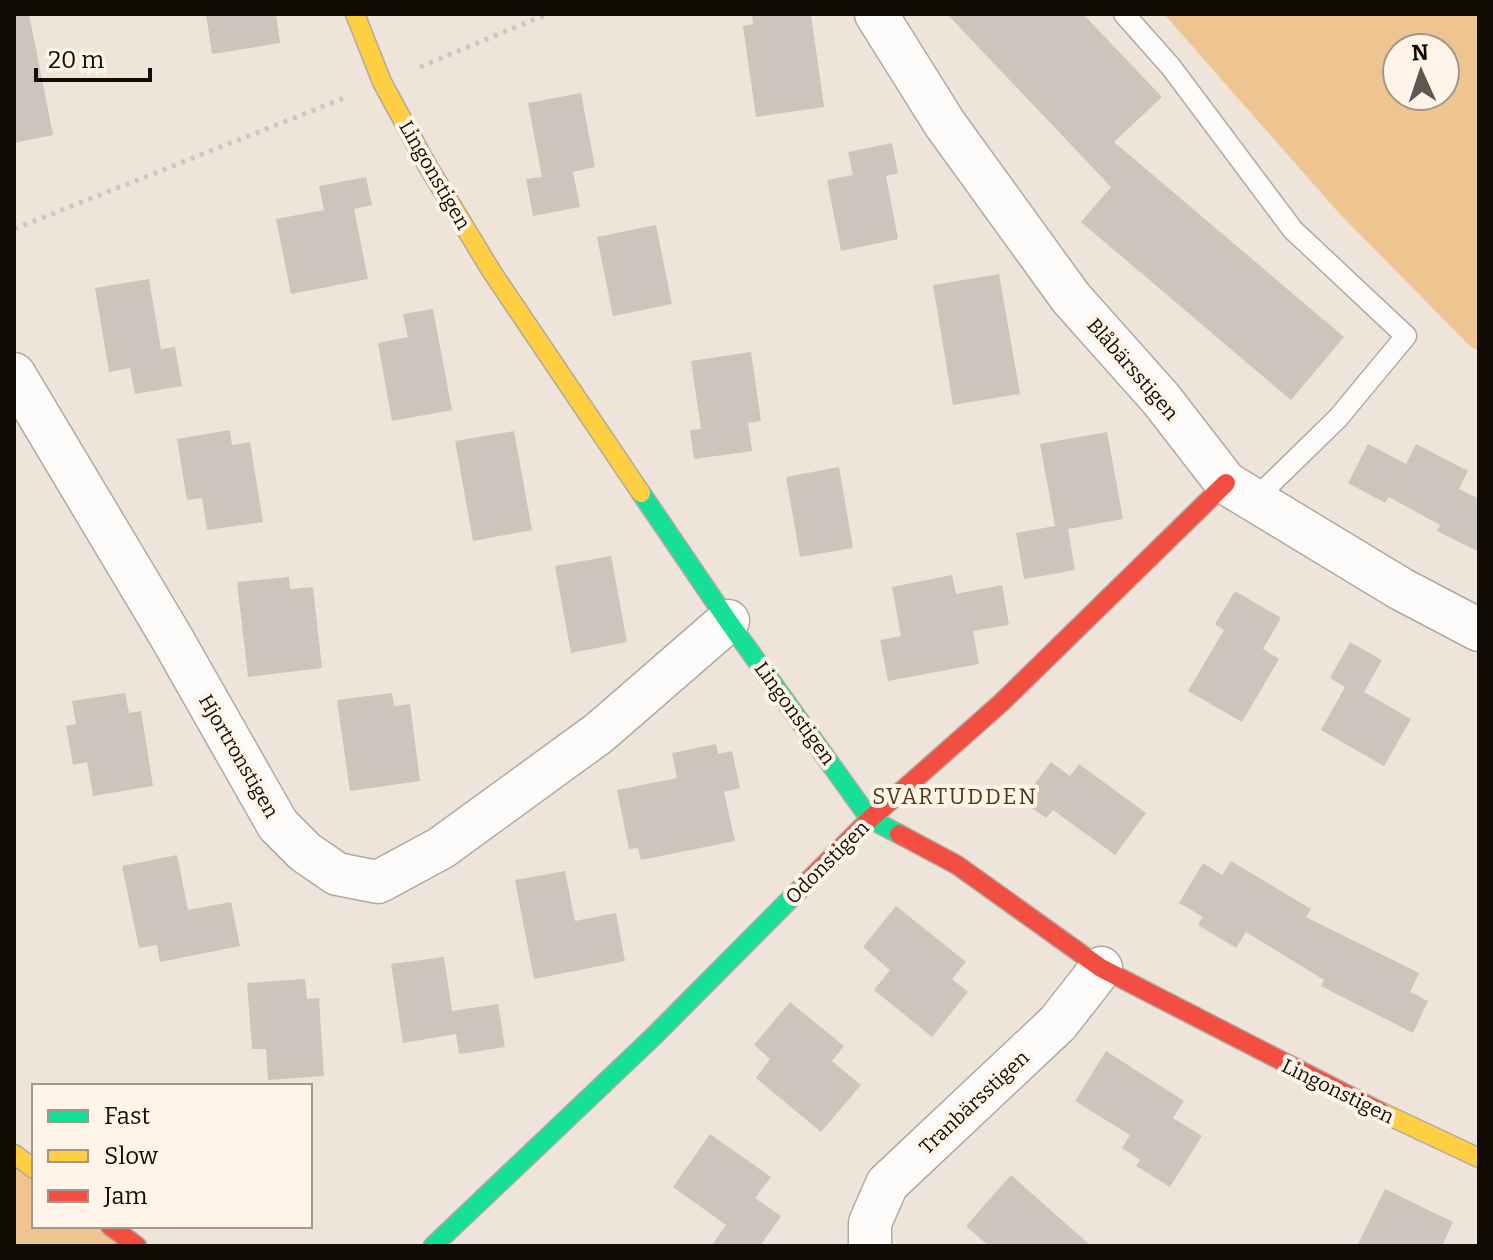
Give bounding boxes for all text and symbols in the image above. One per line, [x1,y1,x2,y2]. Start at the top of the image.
scale bar [36,32,150,82]
north arrow [1381,32,1461,112]
text: N [1411,39,1429,66]
text: 20 m [48,46,104,74]
street label: Lingonstigen [394,116,476,234]
street label: Blåbärsstigen [1082,313,1184,425]
street label: Lingonstigen [750,657,841,770]
street label: Hjortronstigen [193,690,284,823]
district label: SVARTUDDEN [872,783,1038,810]
street label: Odonstigen [780,815,874,909]
street label: Tranbärsstigen [914,1045,1034,1159]
street label: Lingonstigen [1278,1054,1398,1129]
legend [32,1084,312,1228]
text: Fast [104,1102,150,1130]
text: Slow [104,1142,159,1170]
text: Jam [103,1182,148,1210]

